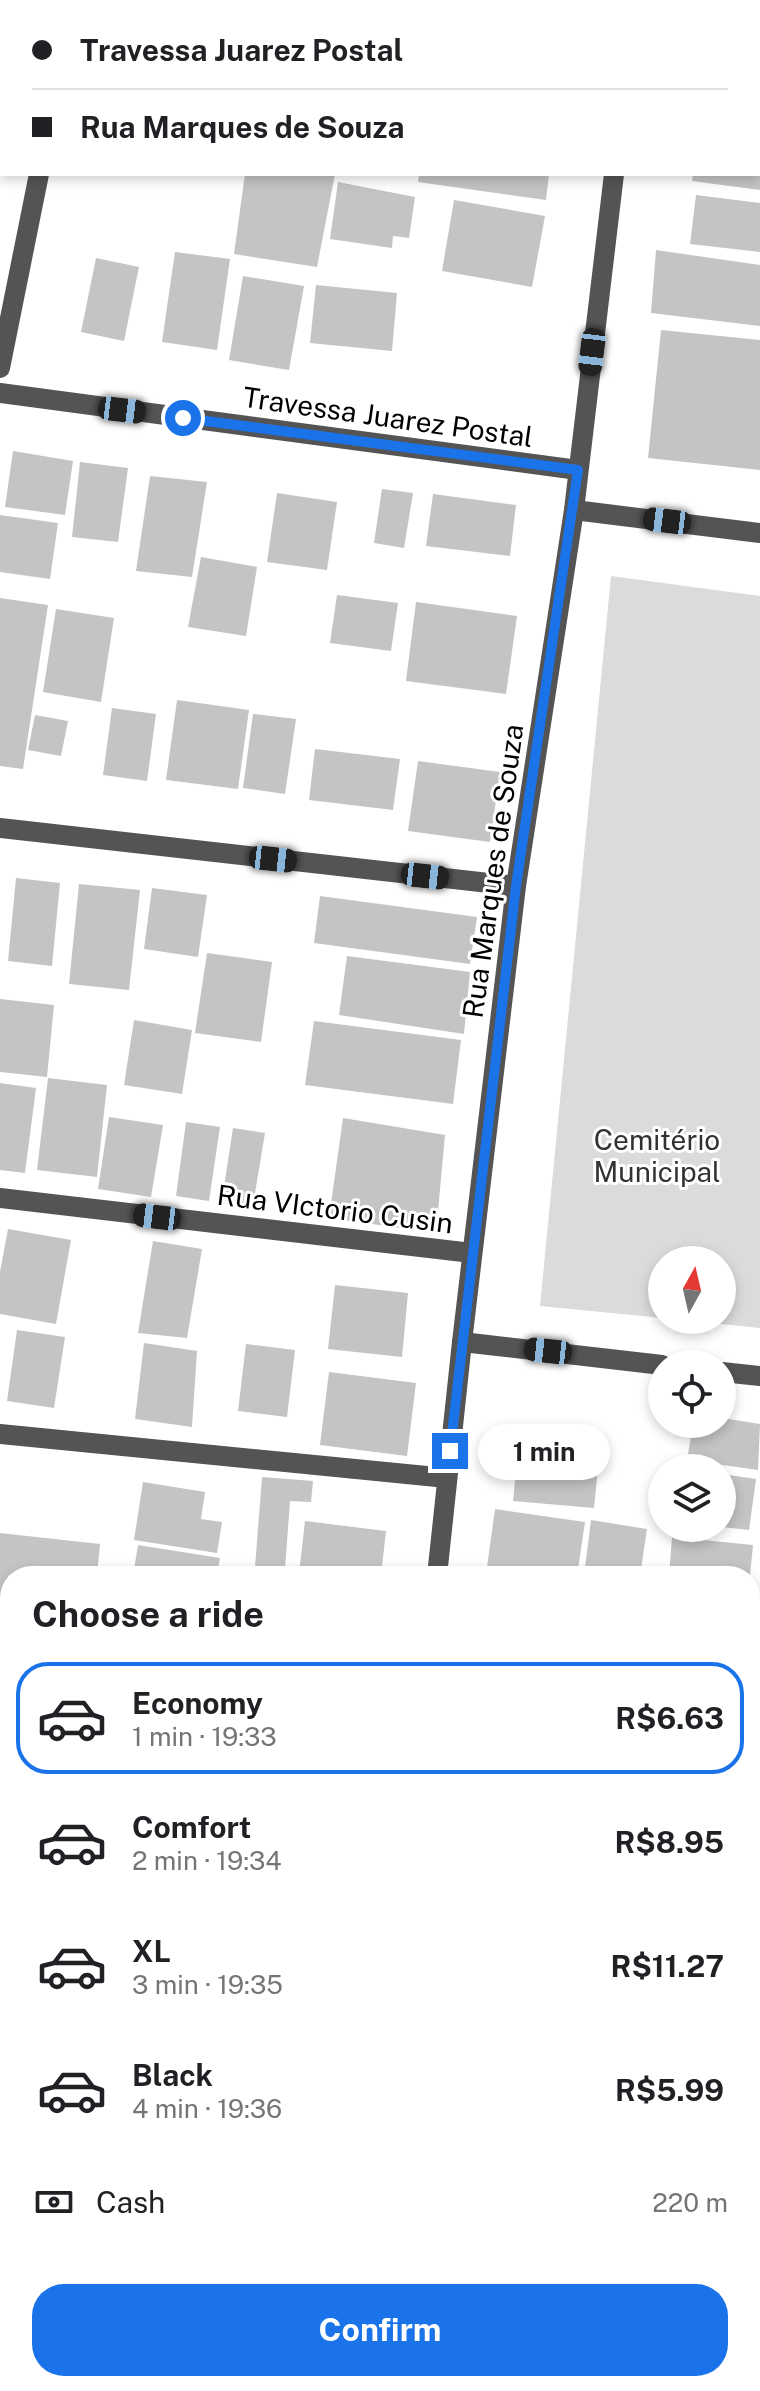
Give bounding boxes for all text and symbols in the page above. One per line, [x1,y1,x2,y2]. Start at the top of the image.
text: Travessa Juarez Postal [80,32,403,68]
text: Rua Marques de Souza [80,109,405,145]
car [577,327,607,377]
street label: Travessa Juarez Postal [241,380,535,453]
car [97,395,147,425]
route start [165,400,201,436]
car [642,506,692,536]
street label: Rua Marques de Souza [456,722,529,1020]
car [248,845,298,873]
car [400,862,450,890]
park label: Cemitério Municipal [594,1123,720,1188]
street label: Rua VIctorio Cusin [215,1178,455,1239]
car [132,1202,182,1232]
north arrow [648,1246,736,1334]
map controls [648,1246,736,1542]
car [523,1337,573,1365]
button: locate [648,1350,736,1438]
callout: 1 min [478,1423,610,1479]
route end [432,1433,468,1469]
text: 1 min [513,1436,575,1467]
button: layers [648,1454,736,1542]
text: Choose a ride [32,1593,264,1635]
icon: car [36,1682,108,1754]
text: Economy [132,1685,263,1721]
text: R$6.63 [615,1700,724,1736]
text: 1 min · 19:33 [132,1721,277,1752]
icon: car [36,1806,108,1878]
text: Comfort [132,1809,251,1845]
text: R$8.95 [614,1824,724,1860]
text: 2 min · 19:34 [132,1845,282,1876]
icon: car [36,1930,108,2002]
text: XL [132,1933,171,1969]
text: R$11.27 [611,1948,724,1984]
text: 3 min · 19:35 [132,1969,283,2000]
icon: car [36,2054,108,2126]
text: Black [132,2057,213,2093]
text: R$5.99 [615,2072,724,2108]
text: 4 min · 19:36 [132,2093,282,2124]
icon: cash [32,2180,76,2224]
text: Cash [96,2184,165,2220]
text: 220 m [652,2187,728,2218]
button: Confirm [32,2284,728,2376]

